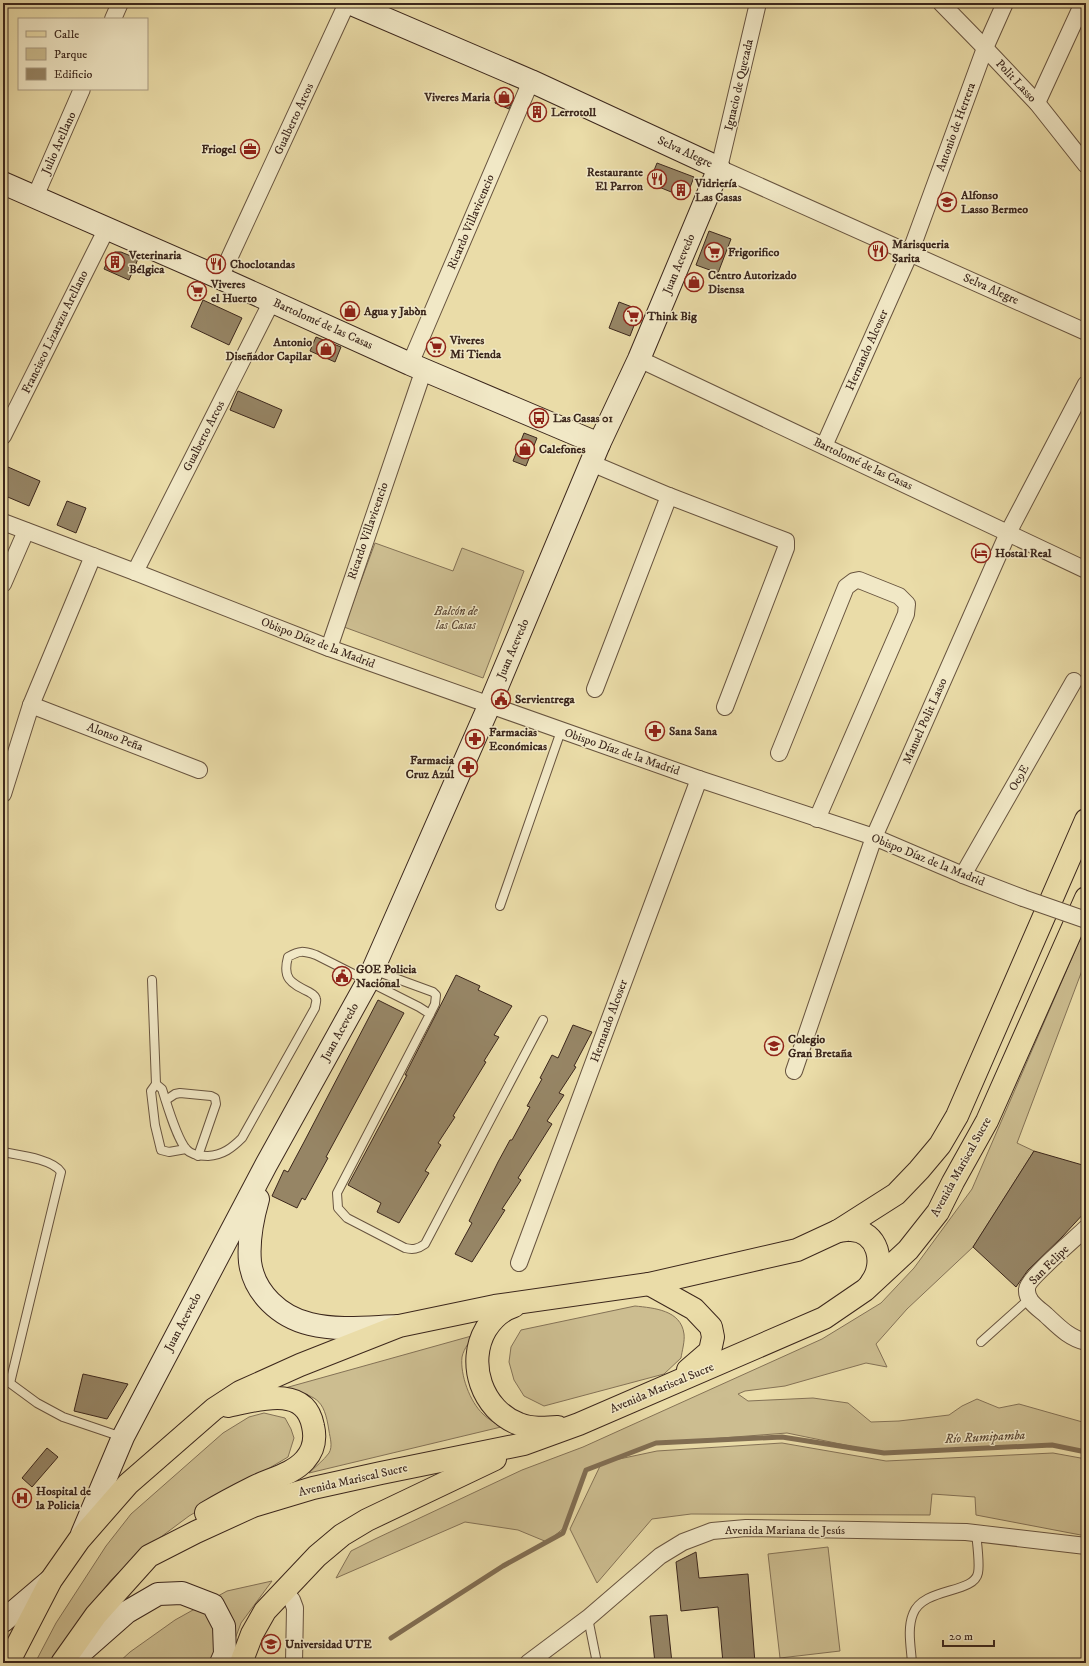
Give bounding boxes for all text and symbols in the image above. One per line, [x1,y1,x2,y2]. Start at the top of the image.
legend [18,18,148,90]
text: Calle [54,27,79,42]
street label: Ignacio de Quezada [721,37,757,132]
text: Parque [54,47,87,62]
street label: Polit Lasso [992,56,1040,106]
text: Edificio [54,67,93,82]
street label: Antonio de Herrera [933,80,979,173]
street label: Gualberto Arcos [271,81,317,157]
shop icon: Viveres Maria [493,86,515,108]
place label: Viveres Maria [423,90,491,105]
building icon: Lerrotoll [526,101,548,123]
place label: Lerrotoll [551,105,597,120]
street label: Julio Arellano [38,109,80,178]
street label: Selva Alegre [655,133,715,171]
office icon: Friogel [239,138,261,160]
place label: Friogel [201,142,236,157]
place label: Restaurante El Parron [587,165,644,194]
restaurant icon: Restaurante El Parron [646,168,668,190]
street label: Ricardo Villavicencio [444,172,498,272]
place label: Vidriería Las Casas [694,176,742,205]
building icon: Vidriería Las Casas [670,179,692,201]
place label: Alfonso Lasso Bermeo [960,188,1028,217]
school or university icon: Alfonso Lasso Bermeo [936,191,958,213]
street label: Juan Acevedo [659,231,698,297]
place label: Marisqueria Sarita [892,237,950,266]
restaurant icon: Marisqueria Sarita [867,240,889,262]
supermarket icon: Frigorifico [703,241,725,263]
place label: Frigorifico [728,245,779,260]
place label: Veterinaria Bélgica [128,248,182,277]
building icon: Veterinaria Bélgica [104,251,126,273]
restaurant icon: Choclotandas [205,253,227,275]
place label: Choclotandas [230,257,295,272]
street label: Francisco Lizarazu Arellano [19,268,91,396]
place label: Centro Autorizado Disensa [708,268,797,297]
street label: Selva Alegre [961,270,1021,308]
shop icon: Centro Autorizado Disensa [683,271,705,293]
place label: Viveres el Huerto [210,277,257,306]
supermarket icon: Viveres el Huerto [186,280,208,302]
street label: Bartolomé de las Casas [271,295,375,353]
shop icon: Agua y Jabòn [339,300,361,322]
place label: Agua y Jabòn [363,304,427,319]
supermarket icon: Think Big [622,305,644,327]
street label: Hernando Alcoser [842,307,892,393]
place label: Think Big [646,309,698,324]
place label: Viveres Mi Tienda [449,333,502,362]
place label: Antonio Diseñador Capilar [225,335,313,364]
supermarket icon: Viveres Mi Tienda [425,336,447,358]
shop icon: Antonio Diseñador Capilar [315,338,337,360]
street label: Gualberto Arcos [180,398,228,474]
bus stop icon: Las Casas 01 [528,407,550,429]
place label: Las Casas 01 [553,411,613,426]
street label: Bartolomé de las Casas [811,434,915,494]
shop icon: Calefones [514,438,536,460]
place label: Calefones [539,442,585,457]
street label: Ricardo Villavicencio [344,480,392,582]
hotel icon: Hostal Real [970,542,992,564]
place label: Hostal Real [995,546,1052,561]
park label: Balcón de las Casas [433,604,479,633]
street label: Obispo Díaz de la Madrid [259,614,377,672]
street label: Juan Acevedo [493,616,532,682]
street label: Manuel Polit Lasso [899,676,951,766]
public building icon: Servientrega [490,688,512,710]
place label: Servientrega [515,692,576,707]
street label: Alonso Peña [85,719,146,755]
pharmacy icon: Sana Sana [644,720,666,742]
place label: Sana Sana [669,724,718,739]
place label: Farmacias Económicas [489,725,547,754]
street label: Obispo Díaz de la Madrid [562,725,682,779]
pharmacy icon: Farmacias Económicas [464,728,486,750]
place label: Farmacia Cruz Azul [406,753,455,782]
pharmacy icon: Farmacia Cruz Azul [457,756,479,778]
street label: Oe9E [1006,762,1033,794]
street label: Obispo Díaz de la Madrid [869,830,987,890]
place label: GOE Policia Nacional [356,962,417,991]
public building icon: GOE Policia Nacional [331,965,353,987]
street label: Hernando Alcoser [587,977,631,1064]
street label: Juan Acevedo [317,1000,362,1065]
place label: Colegio Gran Bretaña [788,1032,853,1061]
school or university icon: Colegio Gran Bretaña [763,1035,785,1057]
street label: Avenida Mariscal Sucre [927,1115,995,1219]
street label: San Felipe [1026,1242,1072,1288]
street label: Juan Acevedo [161,1290,205,1355]
street label: Avenida Mariscal Sucre [608,1359,716,1417]
water label: Río Rumipamba [943,1427,1026,1447]
street label: Avenida Mariscal Sucre [297,1460,409,1500]
place label: Hospital de la Policia [35,1484,91,1513]
hospital icon: Hospital de la Policia [11,1487,33,1509]
street label: Avenida Mariana de Jesús [725,1523,845,1538]
scale bar [943,1622,994,1648]
text: 20 m [949,1629,973,1644]
school or university icon: Universidad UTE [260,1633,282,1655]
place label: Universidad UTE [285,1637,372,1652]

